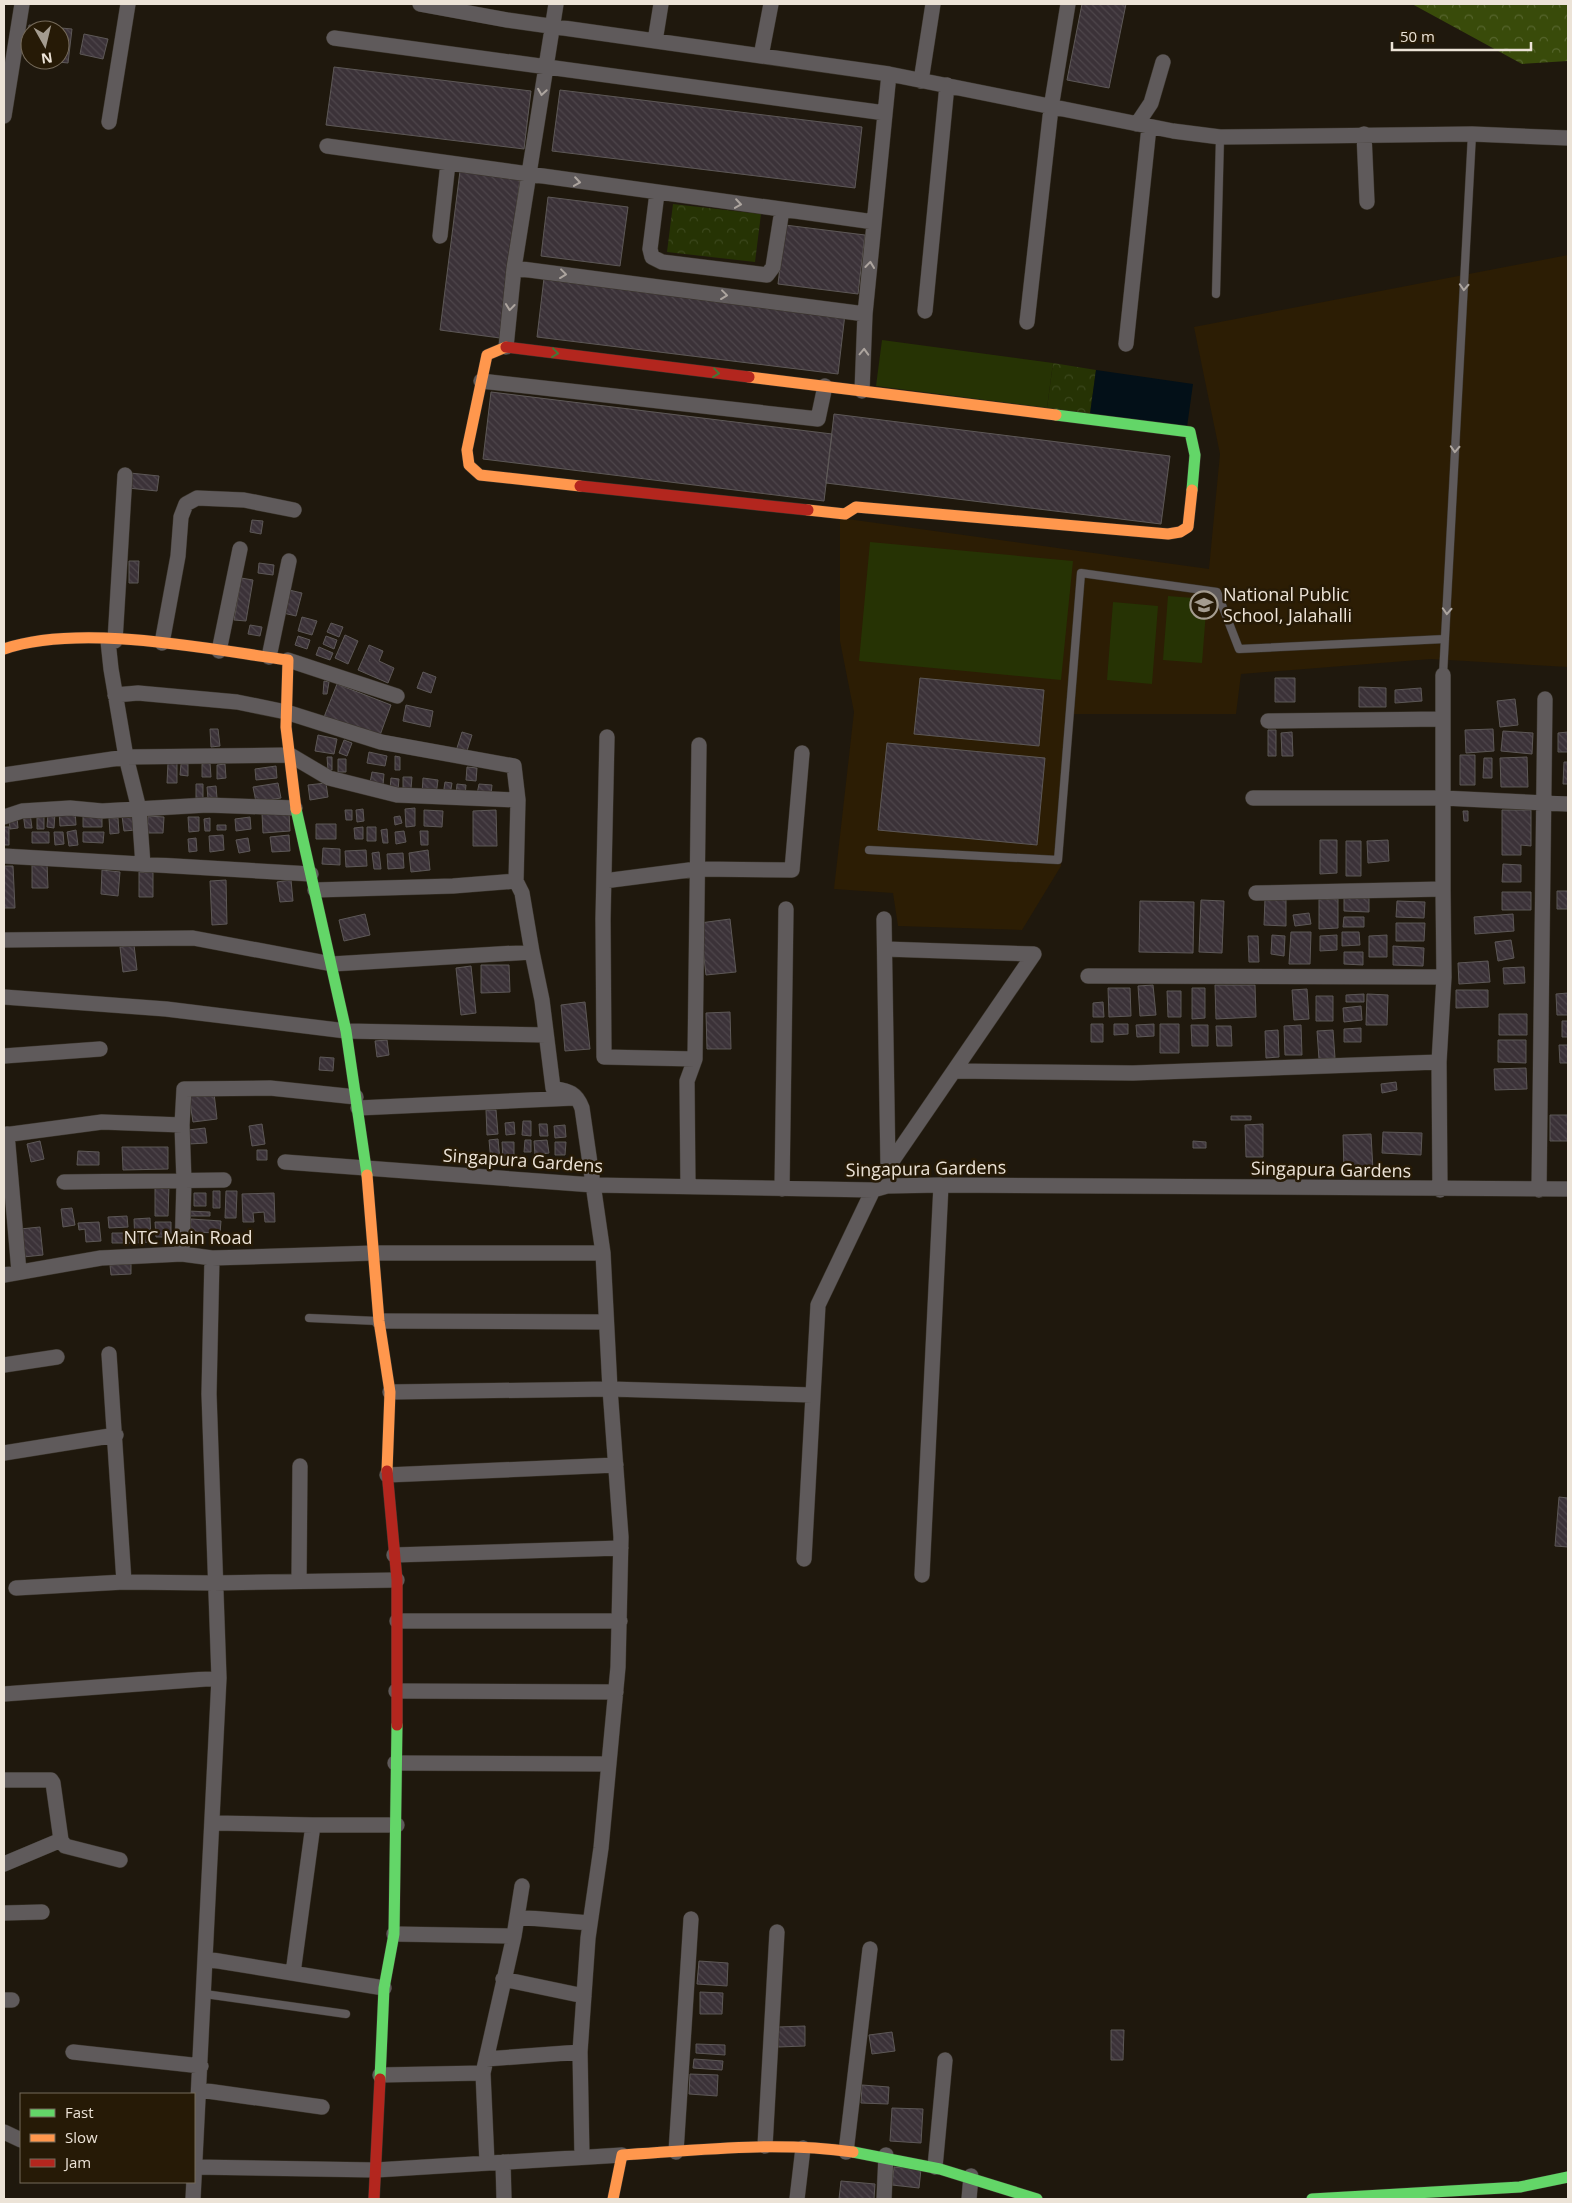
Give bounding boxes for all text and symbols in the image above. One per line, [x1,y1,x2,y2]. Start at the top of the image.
north arrow [20,20,70,70]
scale bar [1392,20,1531,52]
text: 50 m [1400,26,1435,46]
text: N [40,48,54,69]
one-way arrow [538,88,548,97]
one-way arrow [574,176,582,187]
one-way arrow [735,198,743,209]
one-way arrow [864,261,875,269]
one-way arrow [558,269,567,279]
one-way arrow [1459,283,1470,291]
one-way arrow [720,289,728,300]
one-way arrow [505,304,516,312]
one-way arrow [551,347,559,358]
one-way arrow [858,348,869,356]
one-way arrow [712,367,720,378]
one-way arrow [1450,445,1461,453]
place label: National Public School, Jalahalli [1223,582,1352,627]
school or university icon: National Public School, Jalahalli [1189,590,1219,620]
one-way arrow [1441,607,1452,615]
street label: Singapura Gardens [442,1142,604,1178]
street label: Singapura Gardens [846,1155,1006,1181]
street label: Singapura Gardens [1251,1156,1411,1182]
street label: NTC Main Road [124,1225,252,1249]
legend [20,2093,195,2183]
text: Fast [65,2102,94,2122]
text: Slow [65,2127,98,2147]
text: Jam [63,2152,91,2172]

